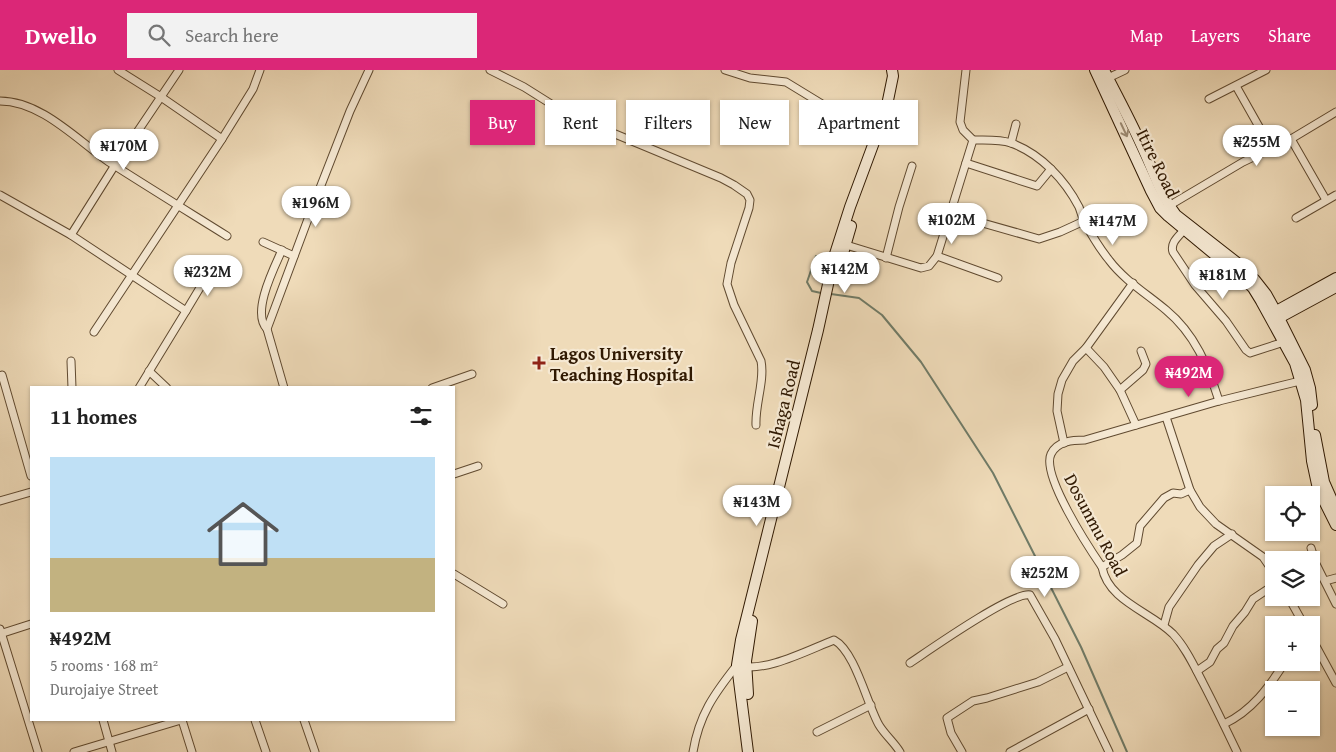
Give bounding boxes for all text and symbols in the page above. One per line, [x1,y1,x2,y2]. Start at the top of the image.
search box [127,13,477,58]
text: Dwello [25,18,97,53]
icon: search [145,21,173,49]
text: Search here [185,21,279,49]
text: Map [1130,22,1163,49]
text: Layers [1191,22,1240,49]
text: Share [1268,22,1311,49]
chip: Buy [470,100,535,145]
chip: Rent [545,100,616,145]
chip: Filters [626,100,710,145]
chip: New [720,100,789,145]
chip: Apartment [799,100,918,145]
one-way arrow [1119,122,1129,137]
street label: Itire Road [1130,124,1187,203]
pin: ₦255M [1222,124,1292,167]
pin: ₦170M [89,128,159,171]
text: ₦255M [1234,129,1280,153]
text: ₦170M [101,133,147,157]
pin: ₦196M [281,186,351,228]
text: ₦196M [293,190,339,214]
pin: ₦102M [917,202,987,245]
pin: ₦147M [1078,204,1148,246]
text: ₦102M [929,207,975,231]
text: ₦147M [1090,208,1136,232]
pin: ₦142M [810,252,880,294]
pin: ₦232M [173,254,243,297]
text: ₦142M [822,256,868,280]
pin: ₦181M [1188,258,1258,300]
text: ₦232M [185,259,231,283]
text: ₦181M [1200,262,1246,286]
place label: Lagos University Teaching Hospital [550,340,694,388]
marker: Lagos University Teaching Hospital [532,356,546,370]
pin: ₦492M [1154,356,1224,398]
street label: Ishaga Road [759,357,807,451]
text: ₦492M [1166,360,1212,384]
text: 11 homes [50,401,137,432]
icon: filters [407,402,435,430]
street label: Dosunmu Road [1058,469,1135,582]
pin: ₦143M [722,484,792,527]
map controls [1265,486,1320,736]
button: locate [1265,486,1320,541]
icon: home [198,489,288,579]
text: ₦143M [734,489,780,513]
button: layers [1265,551,1320,606]
pin: ₦252M [1010,556,1080,598]
text: ₦252M [1022,560,1068,584]
button: + [1265,616,1320,671]
text: ₦492M [50,622,112,653]
text: 5 rooms · 168 m² [50,653,158,677]
text: Durojaiye Street [50,677,158,701]
button: − [1265,681,1320,736]

